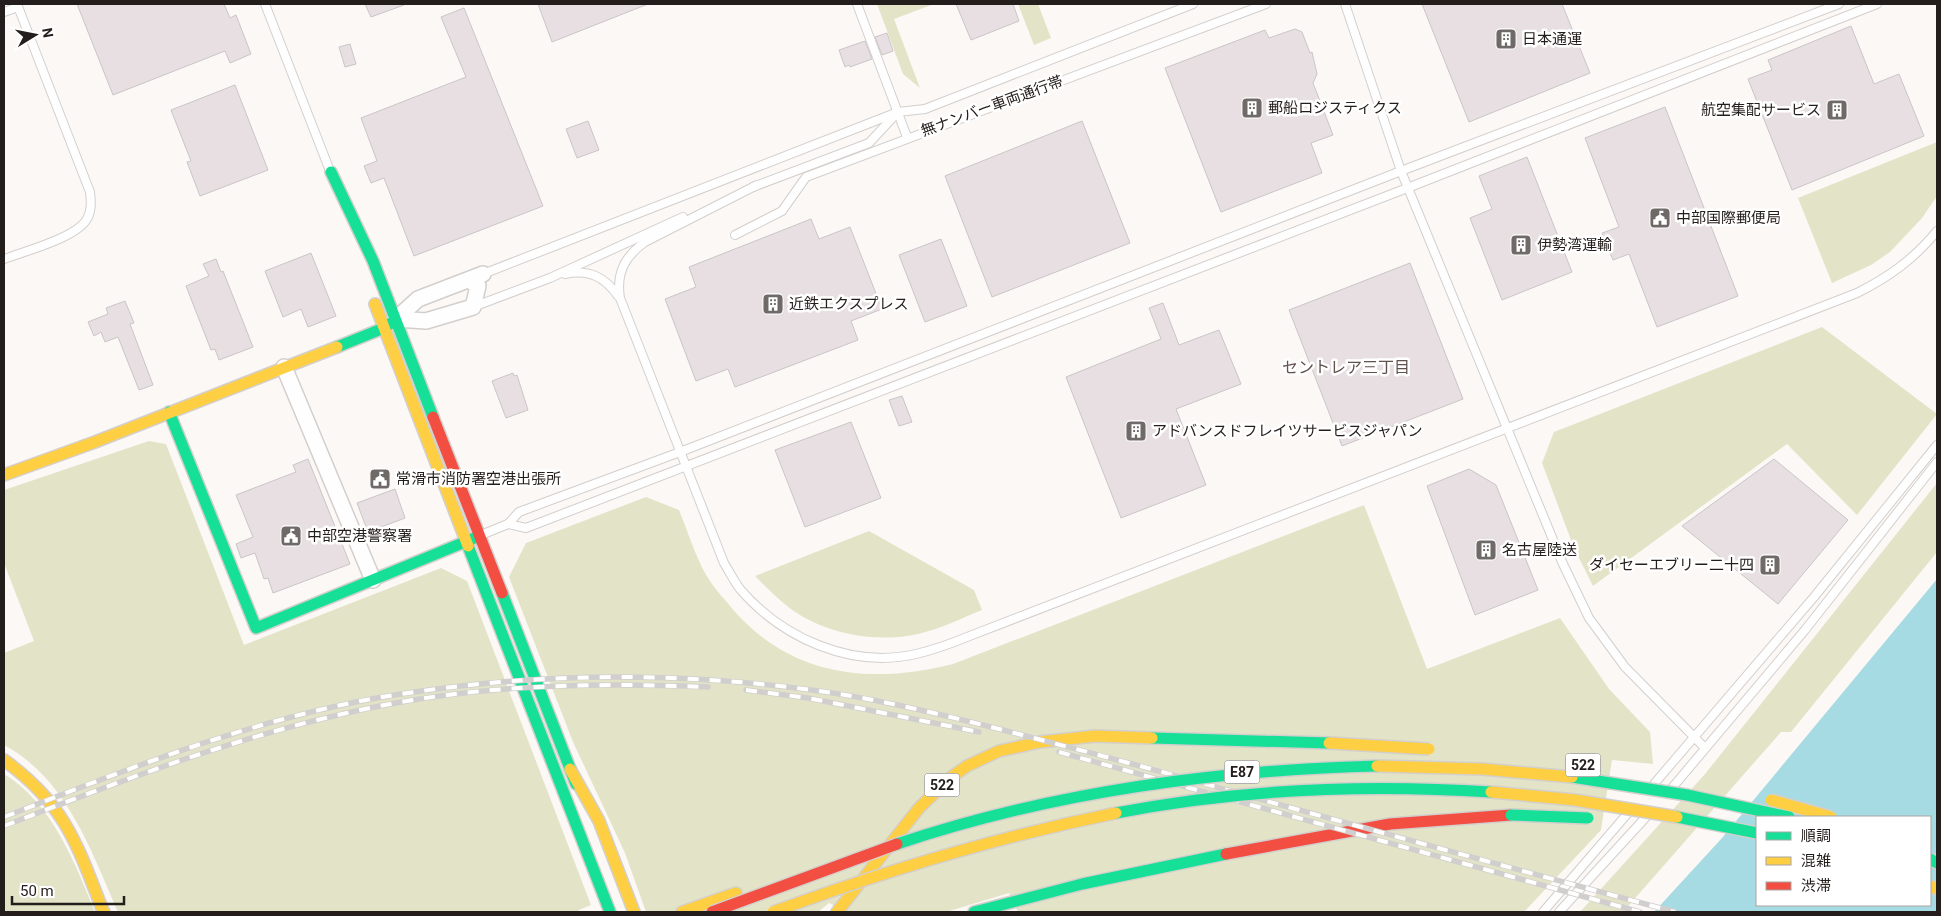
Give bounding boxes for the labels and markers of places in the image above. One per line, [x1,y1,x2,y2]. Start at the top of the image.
building icon: 日本通運 [1494,27,1518,51]
place label: 日本通運 [1522,30,1582,48]
building icon: 郵船ロジスティクス [1240,96,1264,120]
building icon: 航空集配サービス [1825,98,1849,122]
place label: 郵船ロジスティクス [1268,99,1402,117]
place label: 航空集配サービス [1701,101,1821,119]
public building icon: 中部国際郵便局 [1648,206,1672,230]
place label: 中部国際郵便局 [1676,209,1781,227]
building icon: 伊勢湾運輸 [1509,233,1533,257]
place label: 伊勢湾運輸 [1537,236,1612,254]
building icon: 近鉄エクスプレス [761,292,785,316]
place label: 近鉄エクスプレス [789,295,909,313]
building icon: アドバンスドフレイツサービスジャパン [1124,419,1148,443]
place label: アドバンスドフレイツサービスジャパン [1152,422,1422,440]
public building icon: 常滑市消防署空港出張所 [368,467,392,491]
place label: 常滑市消防署空港出張所 [396,470,561,488]
public building icon: 中部空港警察署 [279,524,303,548]
place label: 中部空港警察署 [307,527,412,545]
building icon: 名古屋陸送 [1474,538,1498,562]
place label: 名古屋陸送 [1502,541,1577,559]
building icon: ダイセーエブリー二十四 [1758,553,1782,577]
place label: ダイセーエブリー二十四 [1589,556,1754,574]

